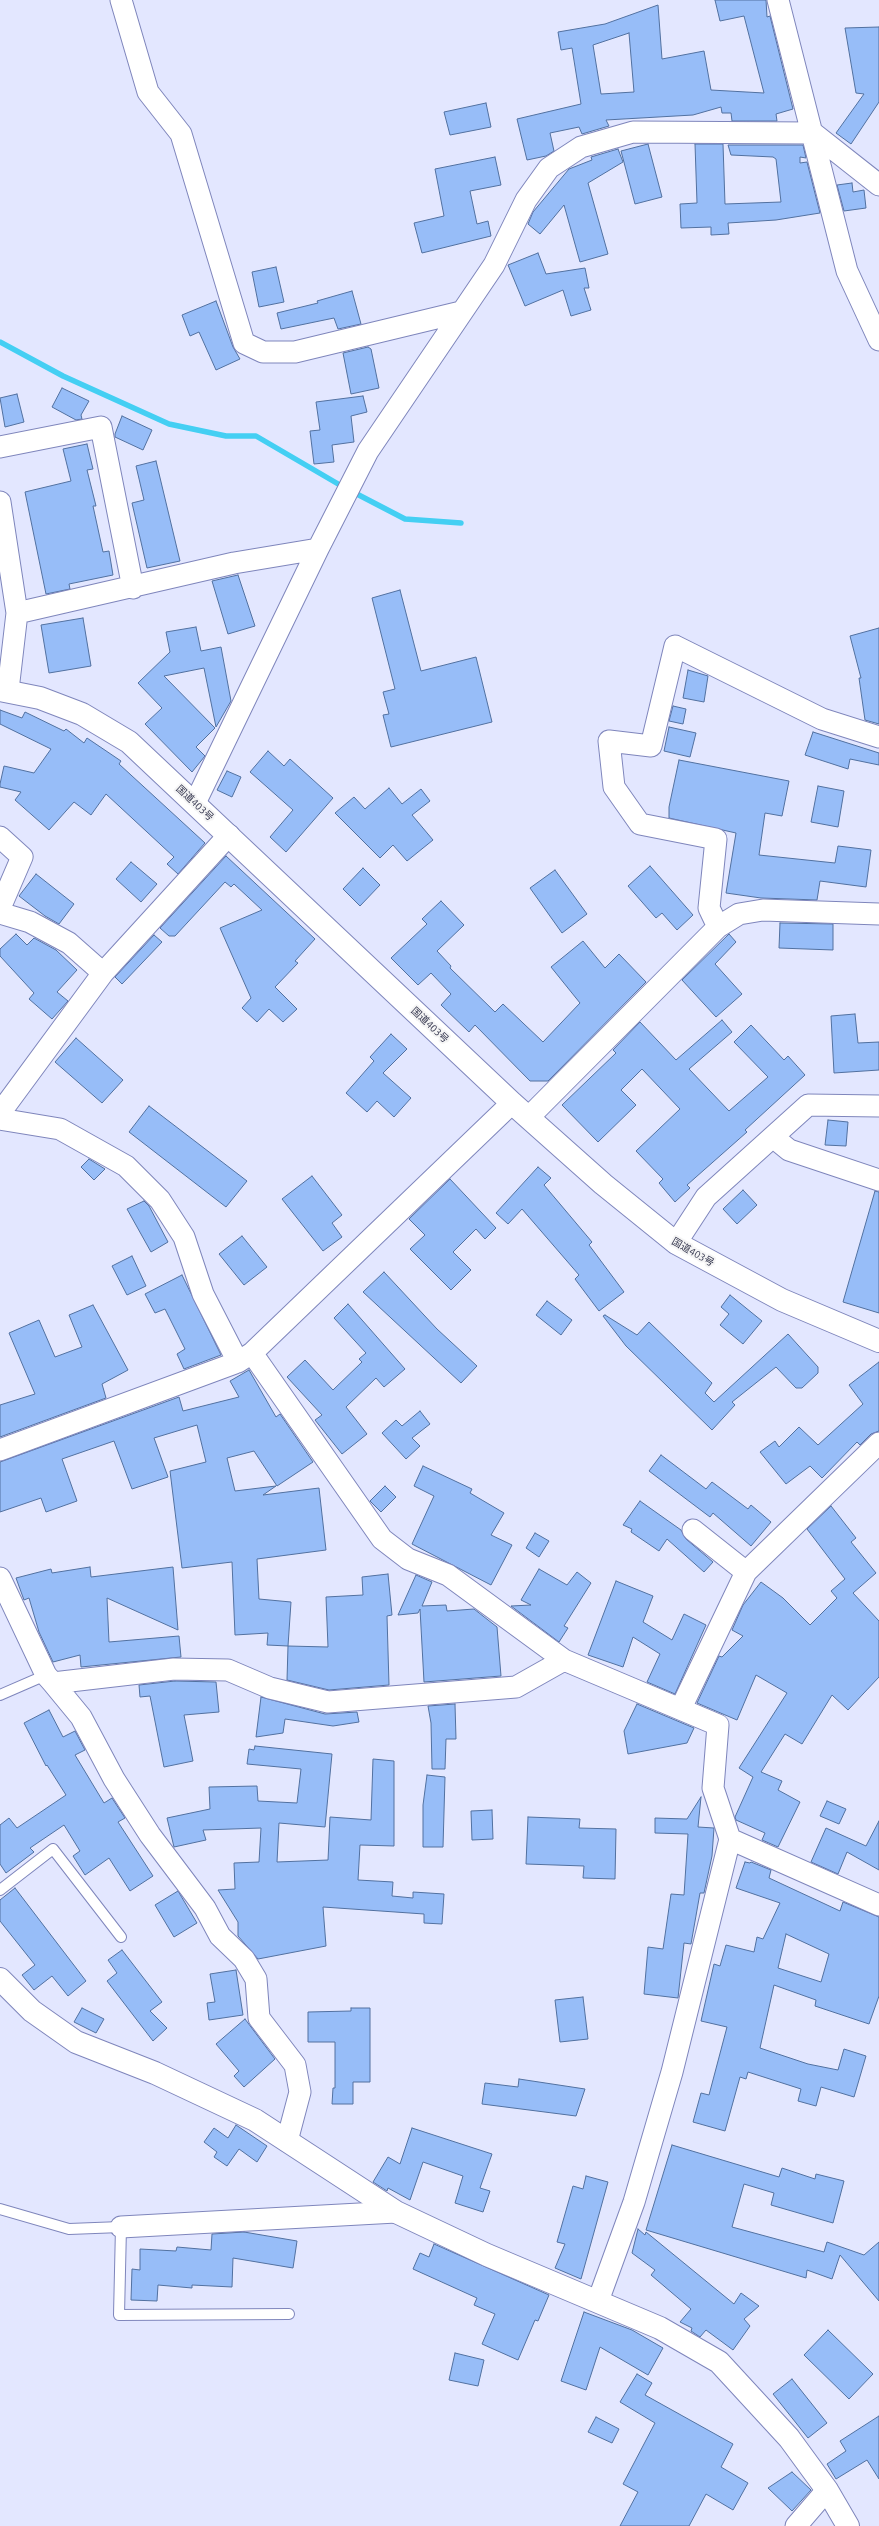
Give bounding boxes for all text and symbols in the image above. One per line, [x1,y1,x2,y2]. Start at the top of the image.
street label: 国道403号 [174,783,216,823]
street label: 国道403号 [409,1005,451,1045]
street label: 国道403号 [670,1235,716,1269]

